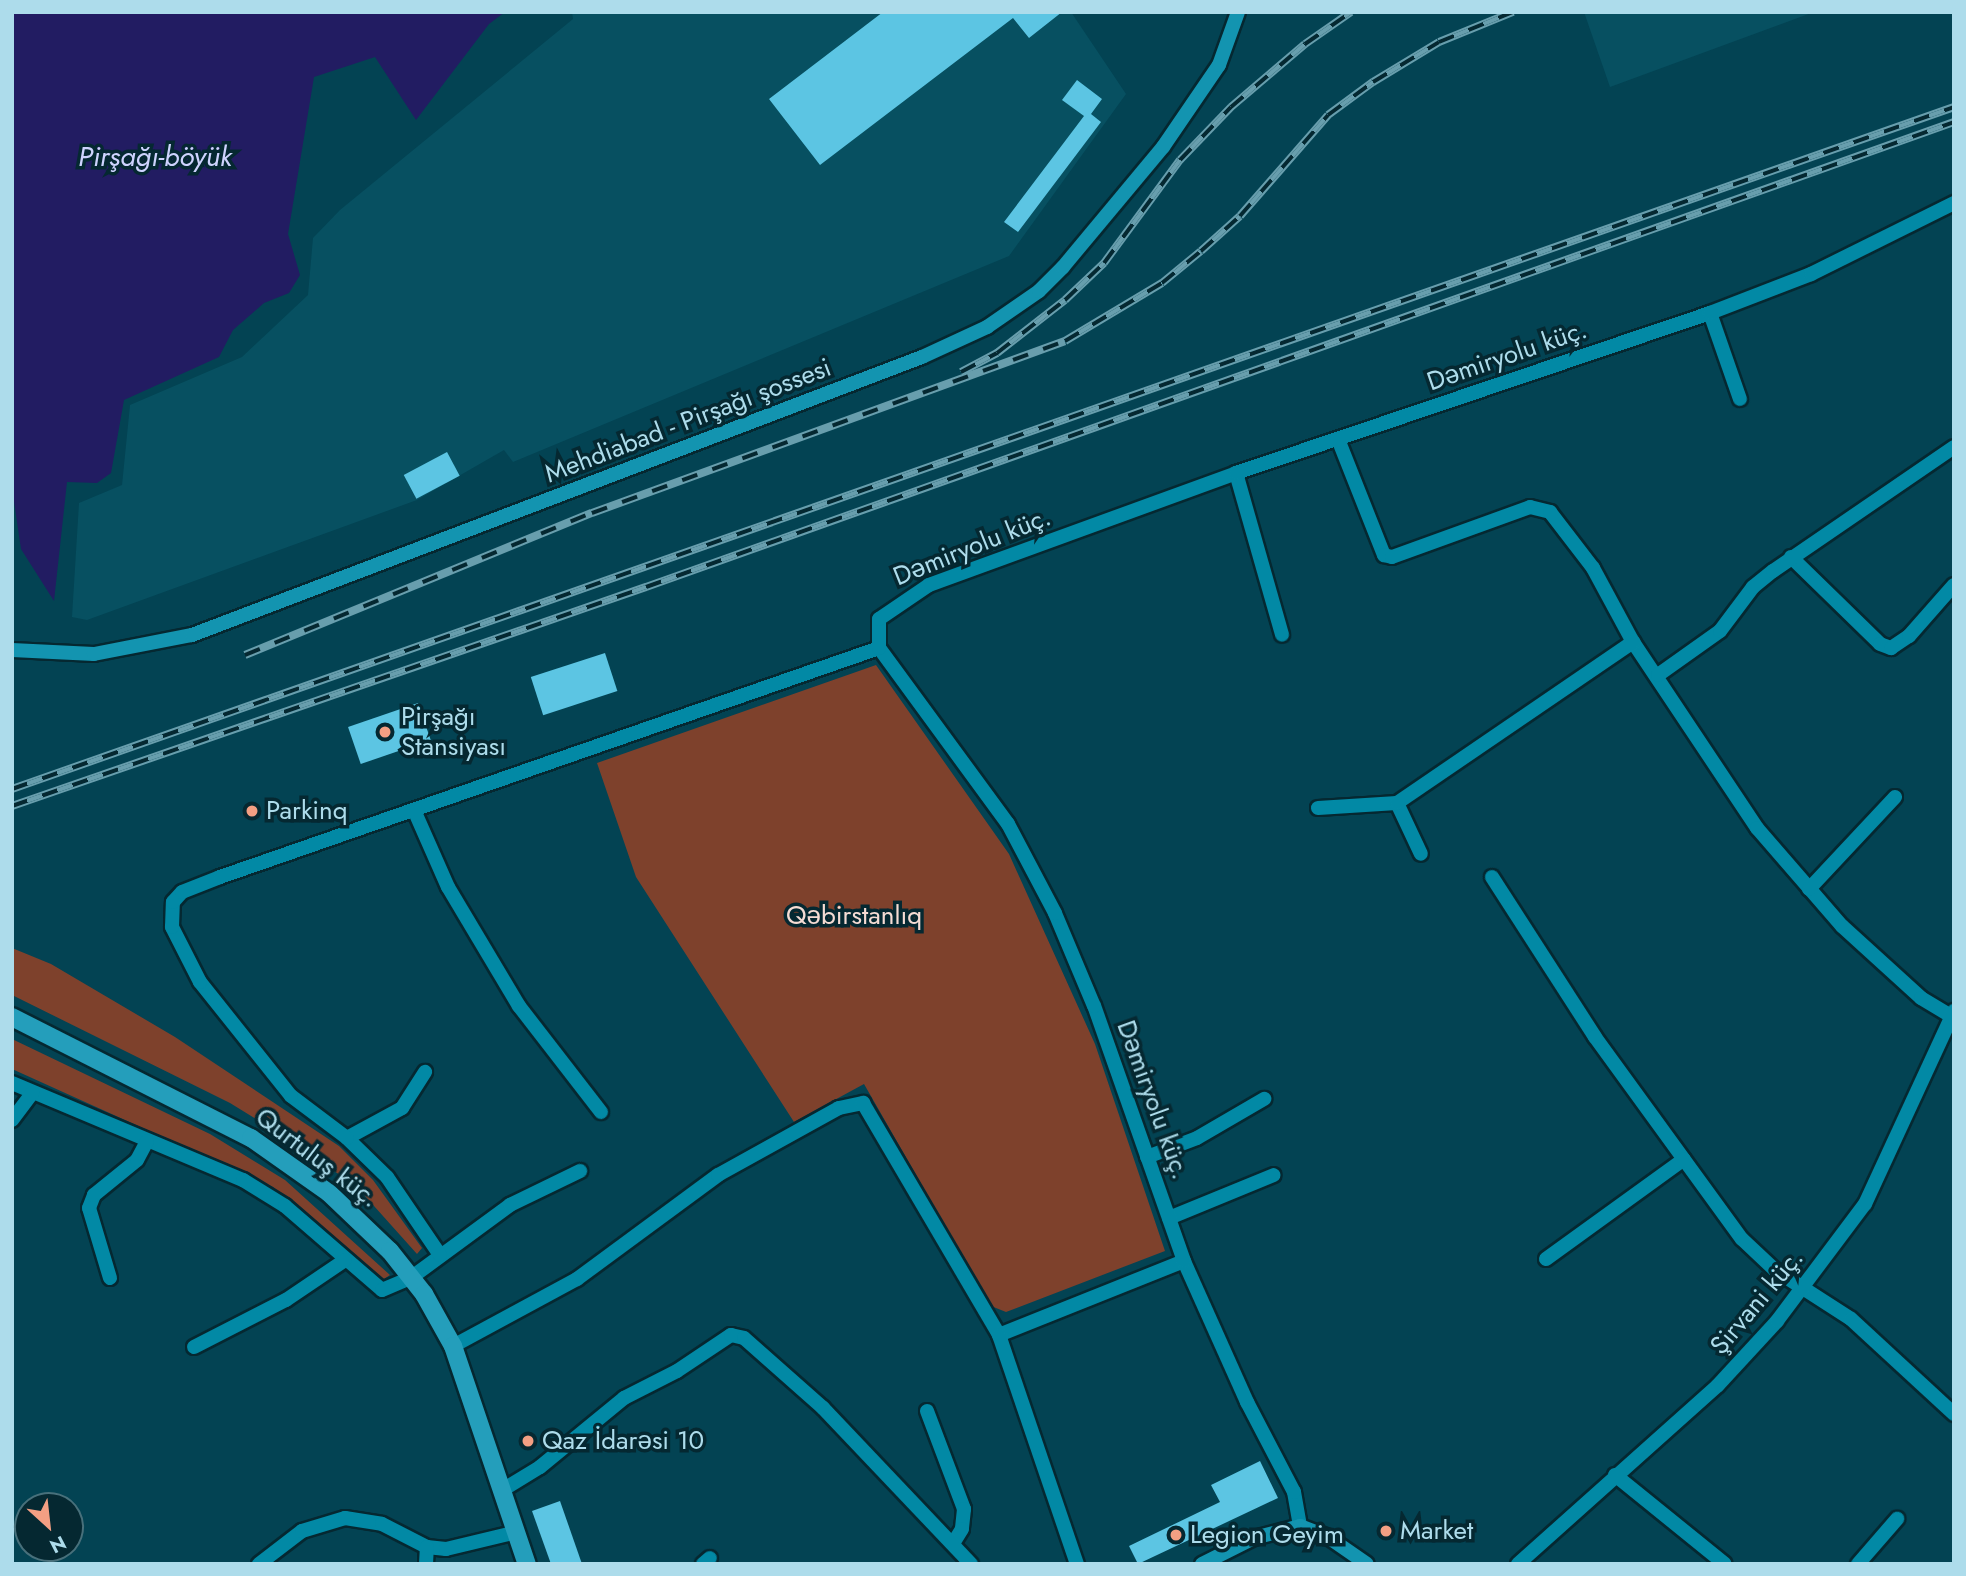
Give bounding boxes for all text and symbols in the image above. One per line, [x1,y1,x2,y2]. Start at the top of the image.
water label: Pirşağı-böyük [78,140,232,174]
street label: Dəmiryolu küç. [1423,314,1591,398]
street label: Mehdiabad - Pirşağı şossesi [541,352,835,490]
street label: Dəmiryolu küç. [889,501,1055,593]
place label: Pirşağı Stansiyası [401,701,506,762]
marker: Pirşağı Stansiyası [375,722,395,742]
place label: Parkinq [266,795,348,827]
marker: Parkinq [244,803,260,819]
park label: Qəbirstanlıq [786,900,922,932]
street label: Dəmiryolu küç. [1110,1016,1196,1184]
street label: Qurtuluş küç. [249,1102,385,1214]
street label: Şirvani küç. [1704,1243,1810,1361]
place label: Qaz İdarəsi 10 [542,1425,704,1457]
marker: Qaz İdarəsi 10 [520,1433,536,1449]
north arrow [14,1492,84,1562]
place label: Market [1400,1515,1473,1547]
place label: Legion Geyim [1190,1519,1344,1551]
marker: Market [1378,1523,1394,1539]
marker: Legion Geyim [1168,1527,1184,1543]
text: N [45,1529,71,1560]

